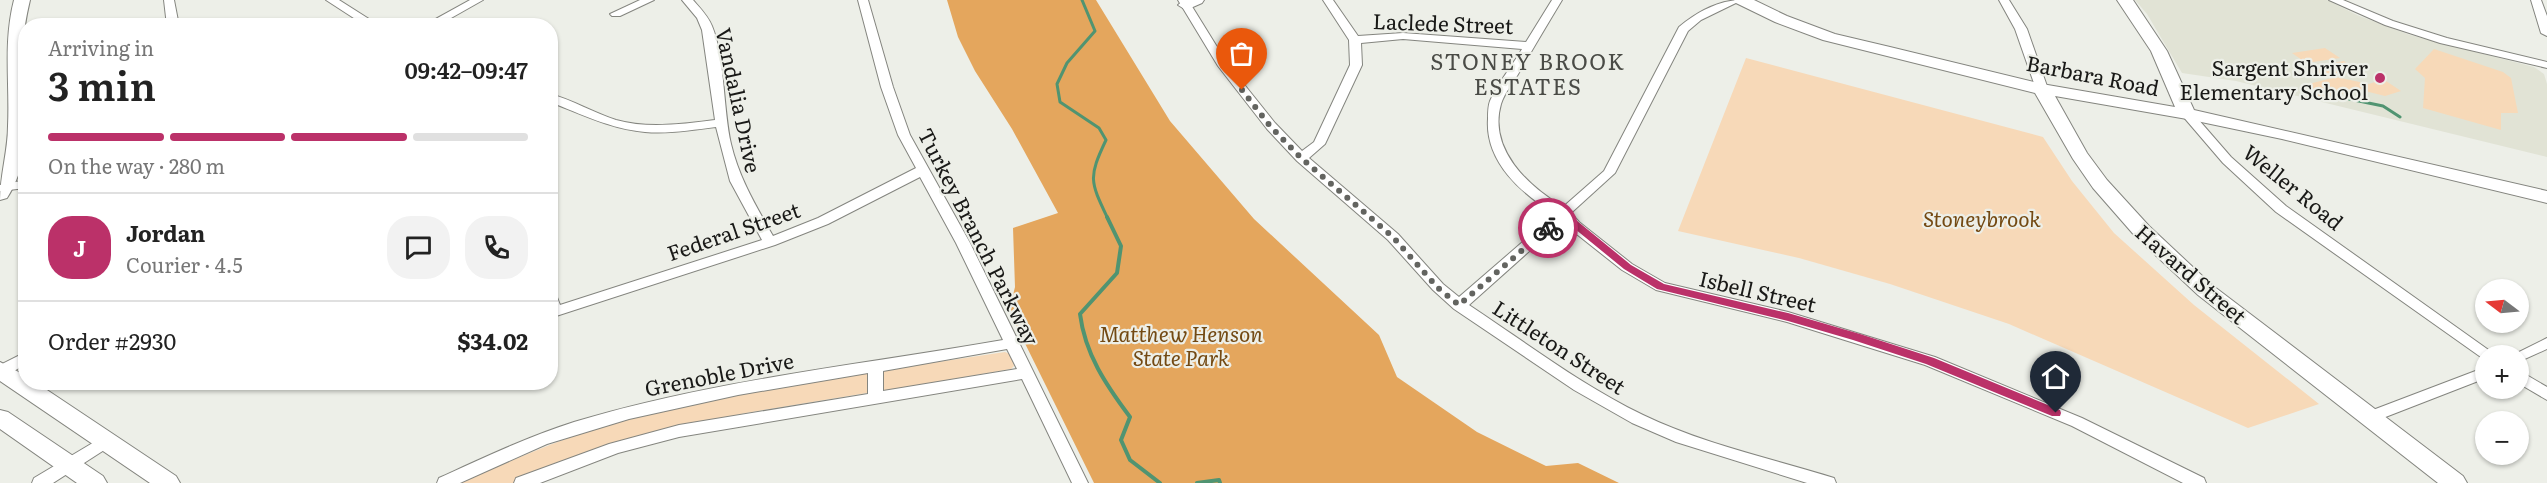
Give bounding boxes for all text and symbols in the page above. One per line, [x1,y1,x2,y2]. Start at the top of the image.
street label: Laclede Street [1372,4,1514,40]
street label: Vandalia Drive [709,24,771,176]
pin [1216,28,1267,90]
text: Arriving in [48,32,154,62]
icon: bag [1225,37,1258,70]
district label: STONEY BROOK ESTATES [1430,44,1626,102]
street label: Barbara Road [2024,46,2162,102]
place label: Sargent Shriver Elementary School [2179,51,2368,106]
text: 09:42–09:47 [404,53,528,86]
text: 3 min [48,55,156,113]
marker: Sargent Shriver Elementary School [2373,71,2387,85]
street label: Turkey Branch Parkway [912,122,1049,351]
street label: Weller Road [2237,136,2351,236]
text: On the way · 280 m [48,150,225,180]
street label: Federal Street [662,193,804,267]
courier [1518,198,1578,258]
park label: Stoneybrook [1923,202,2041,233]
icon: bike [1532,212,1565,245]
text: Jordan [126,216,205,249]
button: chat [387,216,450,279]
button: phone [465,216,528,279]
street label: Havard Street [2130,216,2255,330]
text: J [73,231,86,264]
text: Courier · 4.5 [126,249,243,279]
street label: Isbell Street [1696,261,1820,319]
north arrow [2475,279,2529,333]
map controls [2475,279,2529,465]
street label: Littleton Street [1487,291,1633,401]
park label: Matthew Henson State Park [1099,317,1263,372]
text: Order #2930 [48,324,176,357]
text: $34.02 [457,324,528,357]
street label: Grenoble Drive [642,343,796,403]
button: + [2475,345,2529,399]
pin [2030,351,2081,413]
icon: home [2039,360,2072,393]
button: − [2475,411,2529,465]

